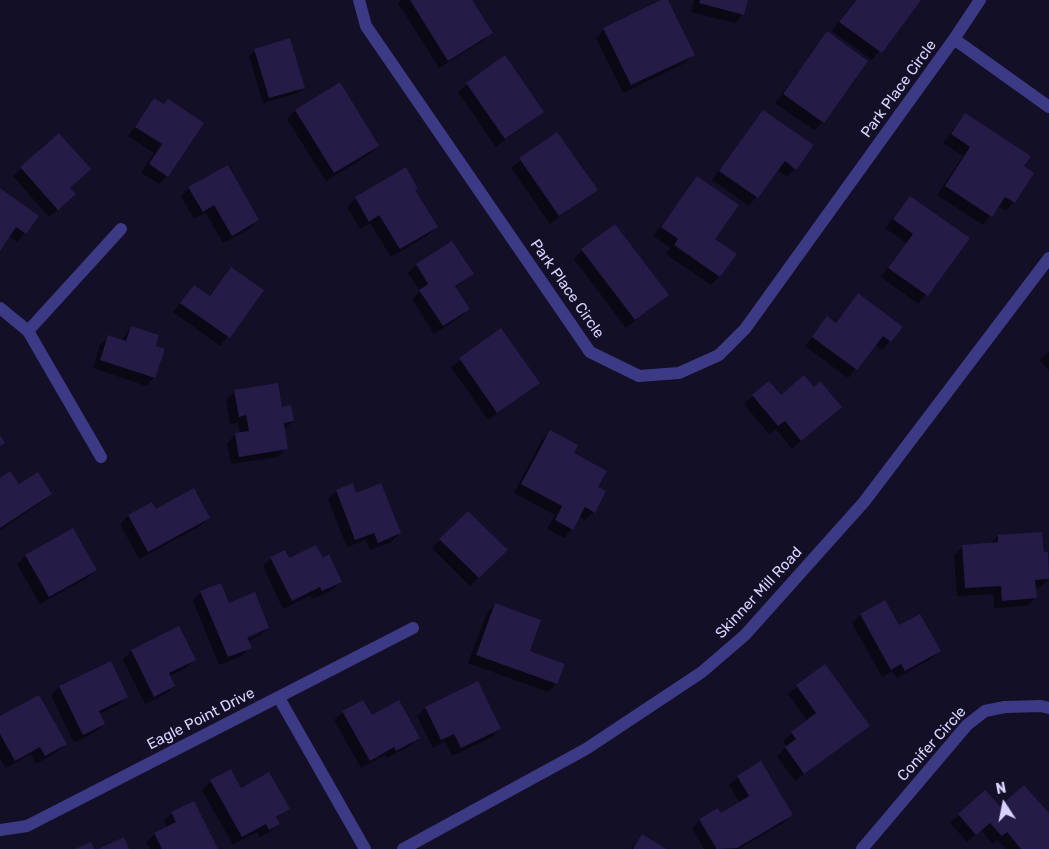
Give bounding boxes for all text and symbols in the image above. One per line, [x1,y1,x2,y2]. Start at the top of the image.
street label: Park Place Circle [858,37,940,141]
street label: Park Place Circle [526,236,608,342]
street label: Skinner Mill Road [712,543,806,643]
street label: Eagle Point Drive [144,684,258,754]
street label: Conifer Circle [894,703,970,785]
north arrow [979,779,1029,829]
text: N [994,779,1008,798]

